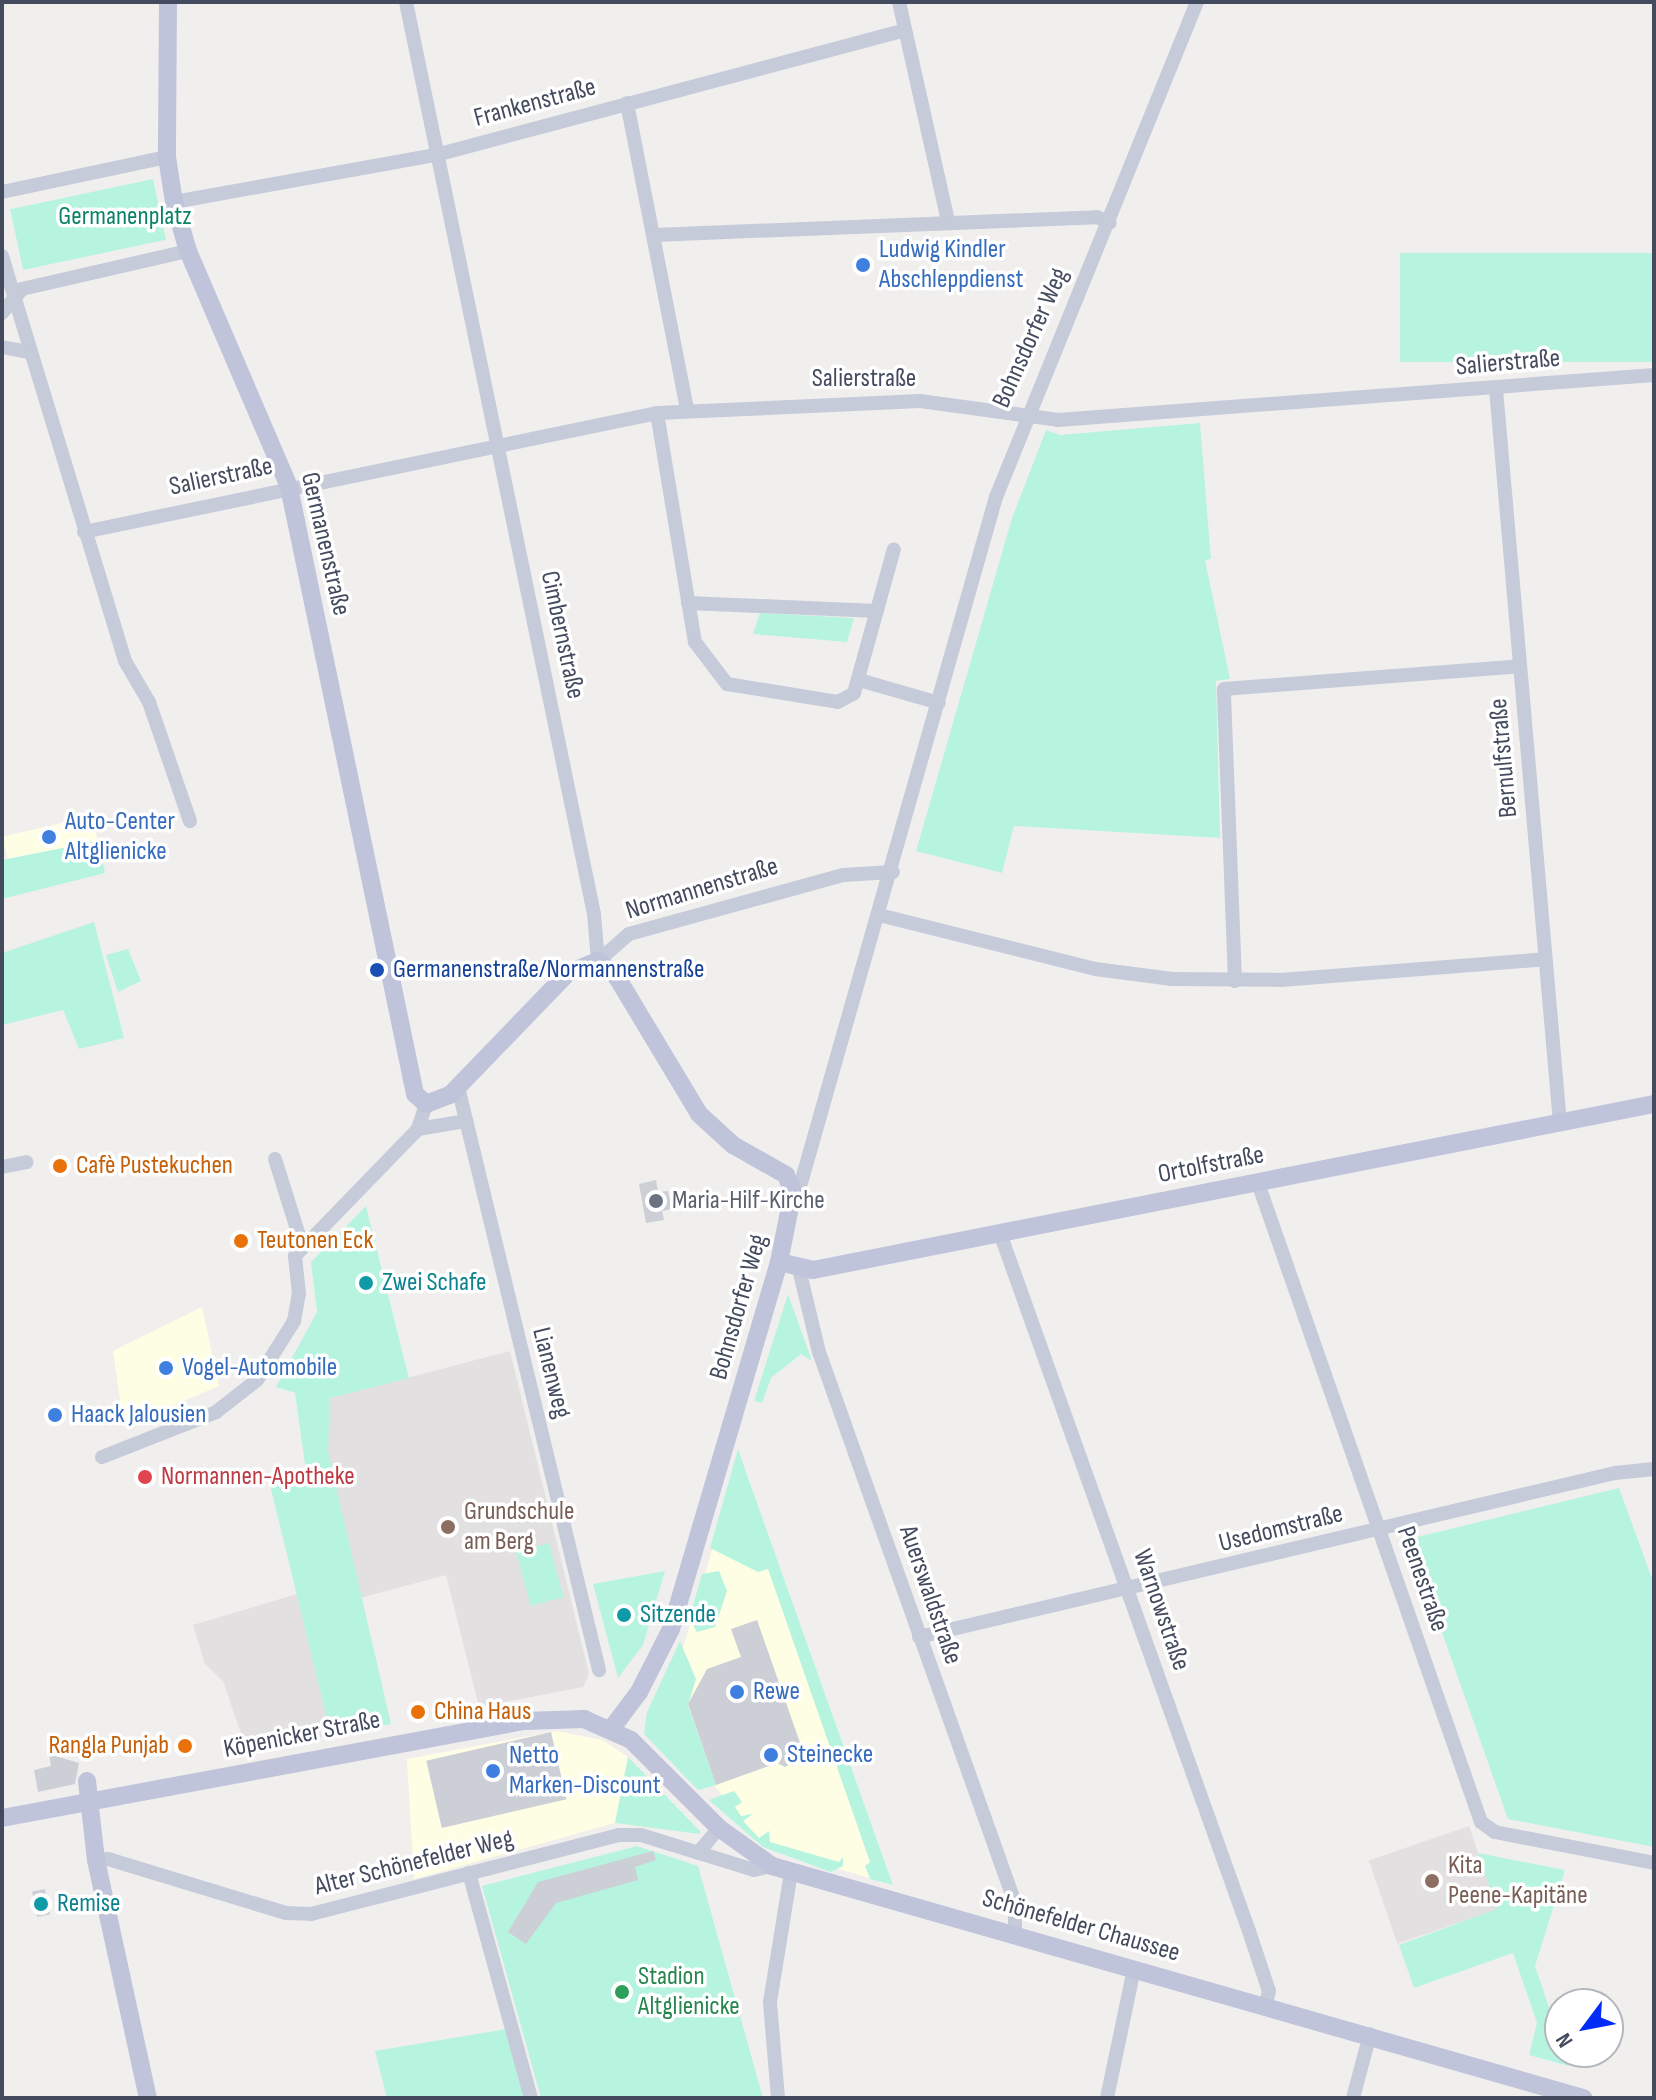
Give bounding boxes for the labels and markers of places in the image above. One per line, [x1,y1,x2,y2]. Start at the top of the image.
place label: Ludwig Kindler Abschleppdienst [879,234,1023,296]
marker: Ludwig Kindler Abschleppdienst [854,256,872,274]
place label: Auto-Center Altglienicke [65,806,175,868]
marker: Auto-Center Altglienicke [40,828,58,846]
place label: Germanenstraße/Normannenstraße [393,954,704,986]
marker: Germanenstraße/Normannenstraße [368,961,386,979]
place label: Cafè Pustekuchen [76,1150,233,1182]
marker: Cafè Pustekuchen [51,1157,69,1175]
place label: Maria-Hilf-Kirche [672,1185,825,1217]
marker: Maria-Hilf-Kirche [647,1192,665,1210]
place label: Teutonen Eck [257,1225,373,1257]
marker: Teutonen Eck [232,1232,250,1250]
place label: Zwei Schafe [382,1267,486,1299]
marker: Zwei Schafe [357,1274,375,1292]
place label: Vogel-Automobile [182,1352,337,1384]
marker: Vogel-Automobile [157,1359,175,1377]
place label: Haack Jalousien [71,1399,206,1431]
marker: Haack Jalousien [46,1406,64,1424]
place label: Normannen-Apotheke [161,1461,355,1493]
marker: Normannen-Apotheke [136,1468,154,1486]
place label: Grundschule am Berg [464,1496,574,1558]
marker: Grundschule am Berg [439,1518,457,1536]
place label: Sitzende [640,1599,716,1631]
marker: Sitzende [615,1606,633,1624]
place label: Rewe [753,1676,800,1708]
marker: Rewe [728,1683,746,1701]
place label: China Haus [434,1696,531,1728]
marker: China Haus [409,1703,427,1721]
place label: Rangla Punjab [48,1730,169,1762]
marker: Rangla Punjab [176,1737,194,1755]
place label: Steinecke [787,1739,873,1771]
place label: Netto Marken-Discount [509,1740,661,1802]
marker: Steinecke [762,1746,780,1764]
marker: Netto Marken-Discount [484,1762,502,1780]
place label: Kita Peene-Kapitäne [1448,1850,1588,1912]
marker: Kita Peene-Kapitäne [1423,1872,1441,1890]
place label: Remise [57,1888,120,1920]
marker: Remise [32,1895,50,1913]
place label: Stadion Altglienicke [638,1961,740,2022]
marker: Stadion Altglienicke [613,1983,631,2001]

